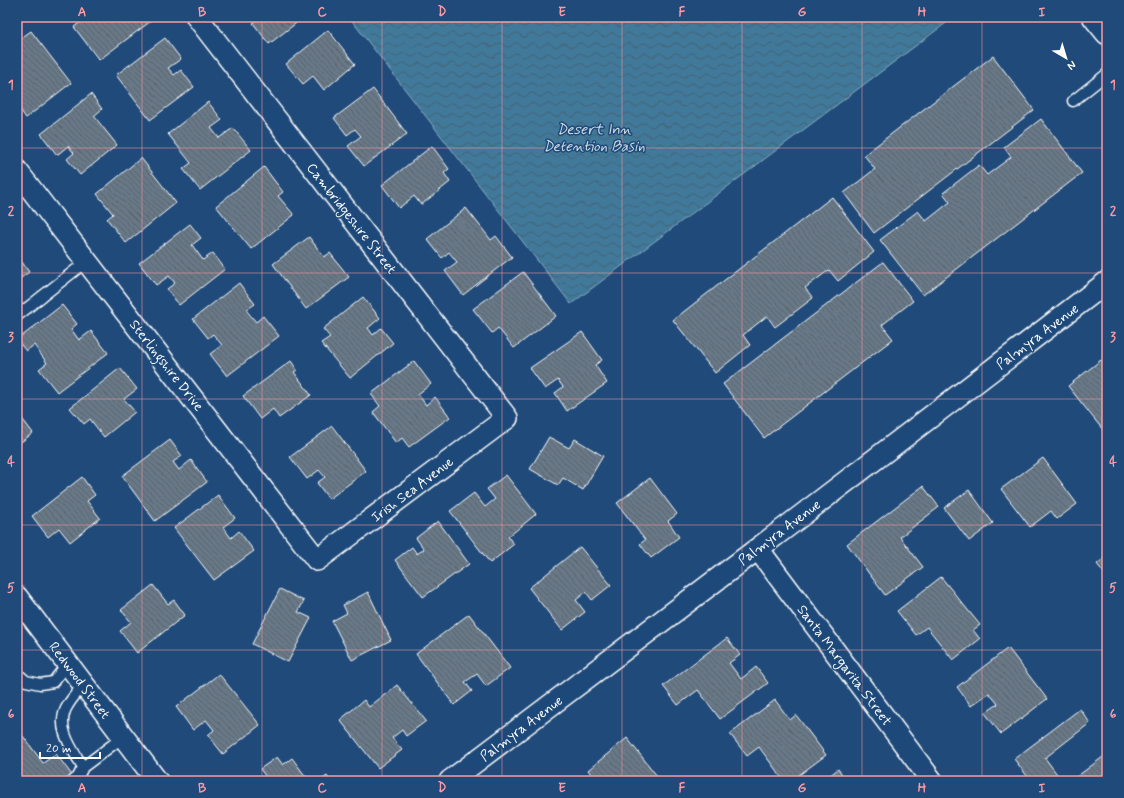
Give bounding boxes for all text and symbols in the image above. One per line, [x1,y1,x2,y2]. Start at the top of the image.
text: A [78,4,86,21]
text: B [198,4,207,21]
text: C [317,4,327,21]
text: D [438,4,447,21]
text: E [558,4,566,21]
text: F [679,4,686,21]
text: G [798,4,807,21]
text: H [918,4,927,21]
text: I [1039,4,1046,21]
north arrow [1046,38,1086,78]
text: N [1064,57,1079,73]
text: 1 [8,77,14,94]
text: 1 [1110,77,1116,94]
water label: Desert Inn Detention Basin [543,120,645,157]
street label: Cambridgeshire Street [301,159,400,278]
text: 2 [8,203,15,220]
text: 2 [1110,203,1117,220]
street label: Palmyra Avenue [993,300,1083,374]
street label: Sterlingshire Drive [123,316,208,416]
text: 3 [8,329,14,346]
text: 3 [1110,329,1116,346]
street label: Irish Sea Avenue [368,453,458,527]
text: 4 [7,454,15,471]
text: 4 [1109,454,1117,471]
street label: Palmyra Avenue [735,496,825,570]
text: 5 [7,580,15,597]
text: 5 [1109,580,1117,597]
street label: Santa Margarita Street [792,601,896,731]
street label: Redwood Street [44,639,114,723]
street label: Palmyra Avenue [477,692,567,766]
text: 6 [8,706,15,723]
text: 6 [1110,706,1117,723]
scale bar [40,734,100,760]
text: 20 m [46,741,72,757]
text: A [78,780,86,797]
text: B [198,780,207,797]
text: C [317,780,327,797]
text: D [438,780,447,797]
text: E [558,780,566,797]
text: F [679,780,686,797]
text: G [798,780,807,797]
text: H [918,780,927,797]
text: I [1039,780,1046,797]

